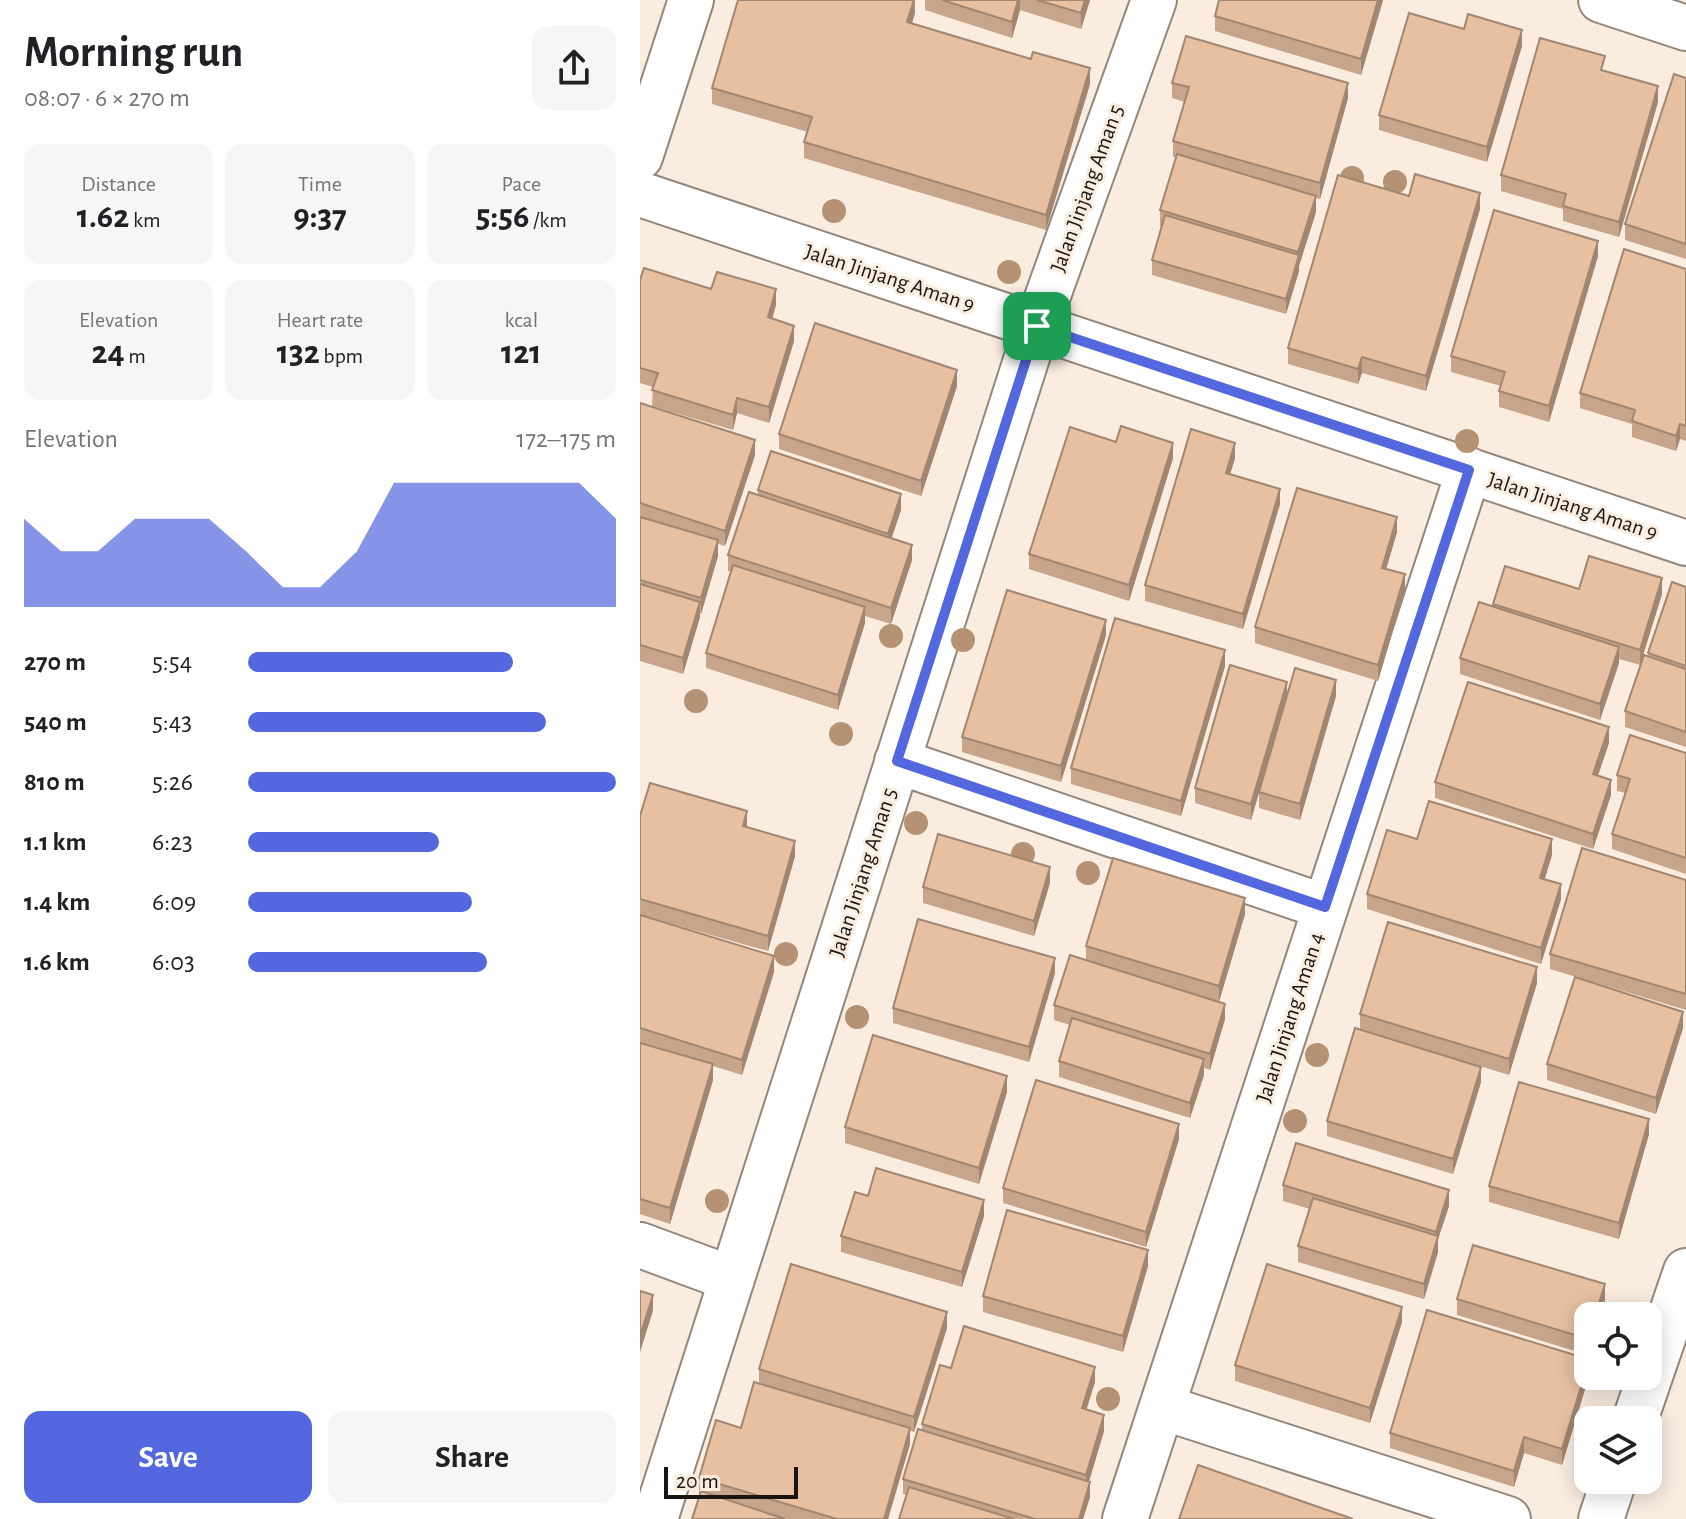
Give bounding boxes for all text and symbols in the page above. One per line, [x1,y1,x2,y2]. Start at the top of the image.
button: share [532,26,616,110]
text: Morning run [24,31,243,75]
text: 08:07 · 6 × 270 m [24,85,190,111]
street label: Jalan Jinjang Aman 5 [1046,102,1127,275]
text: Distance [81,173,156,195]
text: Time [298,173,342,195]
text: Pace [502,173,541,195]
text: 1.62 [77,200,129,234]
text: 9:37 [293,200,347,234]
text: 5:56 [476,200,529,234]
text: km [129,209,161,231]
text: /km [529,209,567,231]
street label: Jalan Jinjang Aman 9 [802,240,977,316]
pin [1003,292,1071,360]
icon: arrive [1015,304,1059,348]
text: Elevation [79,309,158,331]
text: Heart rate [277,309,363,331]
text: kcal [505,309,538,331]
text: 24 [91,336,125,370]
text: 132 [277,336,320,370]
text: 121 [501,336,542,370]
text: m [125,345,146,367]
text: bpm [320,345,363,367]
text: Elevation [24,426,118,452]
text: 172–175 m [516,426,616,452]
street label: Jalan Jinjang Aman 9 [1485,468,1660,544]
text: 270 m [24,649,86,675]
text: 5:54 [152,649,192,675]
text: 540 m [24,709,87,735]
text: 5:43 [152,709,192,735]
text: 810 m [24,769,85,795]
text: 5:26 [152,769,193,795]
street label: Jalan Jinjang Aman 5 [825,785,901,959]
text: 1.1 km [24,829,86,855]
text: 6:23 [152,829,193,855]
text: 1.4 km [24,889,90,915]
text: 6:09 [152,889,196,915]
street label: Jalan Jinjang Aman 4 [1252,930,1328,1105]
text: 1.6 km [24,949,90,975]
text: 6:03 [152,949,195,975]
map controls [1574,1302,1662,1494]
button: locate [1574,1302,1662,1390]
button: layers [1574,1406,1662,1494]
button: Save [24,1411,312,1503]
button: Share [328,1411,616,1503]
scale bar [664,1463,798,1499]
text: 20 m [676,1470,719,1492]

